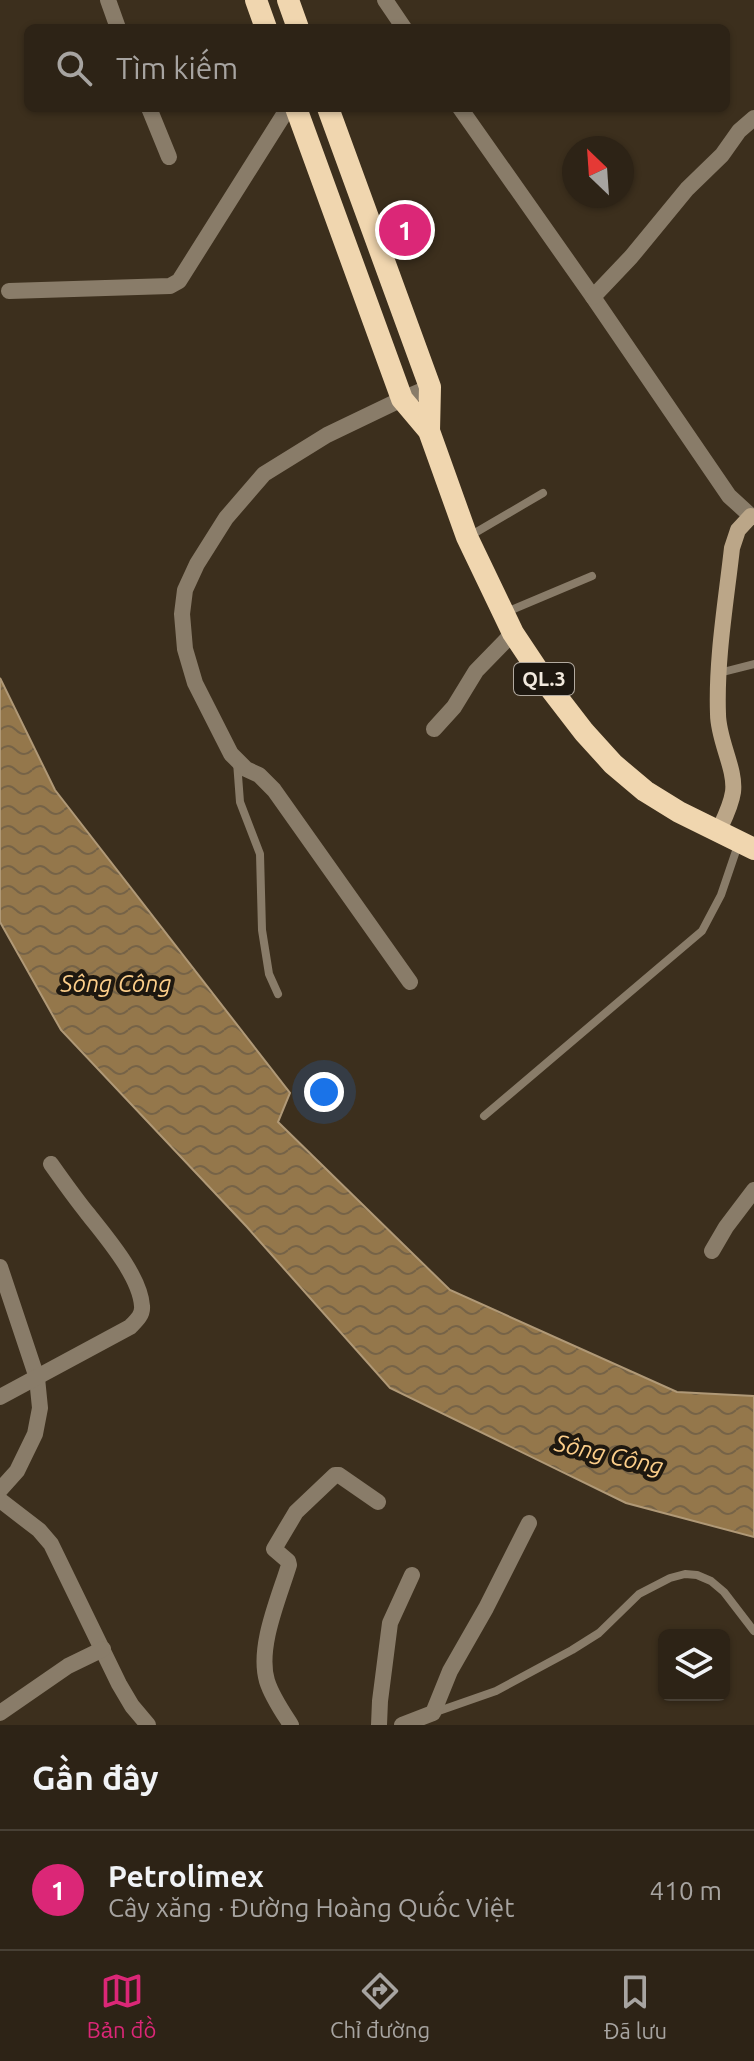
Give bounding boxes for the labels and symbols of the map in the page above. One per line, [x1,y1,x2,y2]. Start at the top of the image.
north arrow [562,136,634,208]
pin: 1 [379,200,431,260]
road number: QL.3 [514,663,574,695]
water label: Sông Công [60,970,171,997]
your location [304,1072,344,1112]
water label: Sông Công [551,1429,666,1480]

